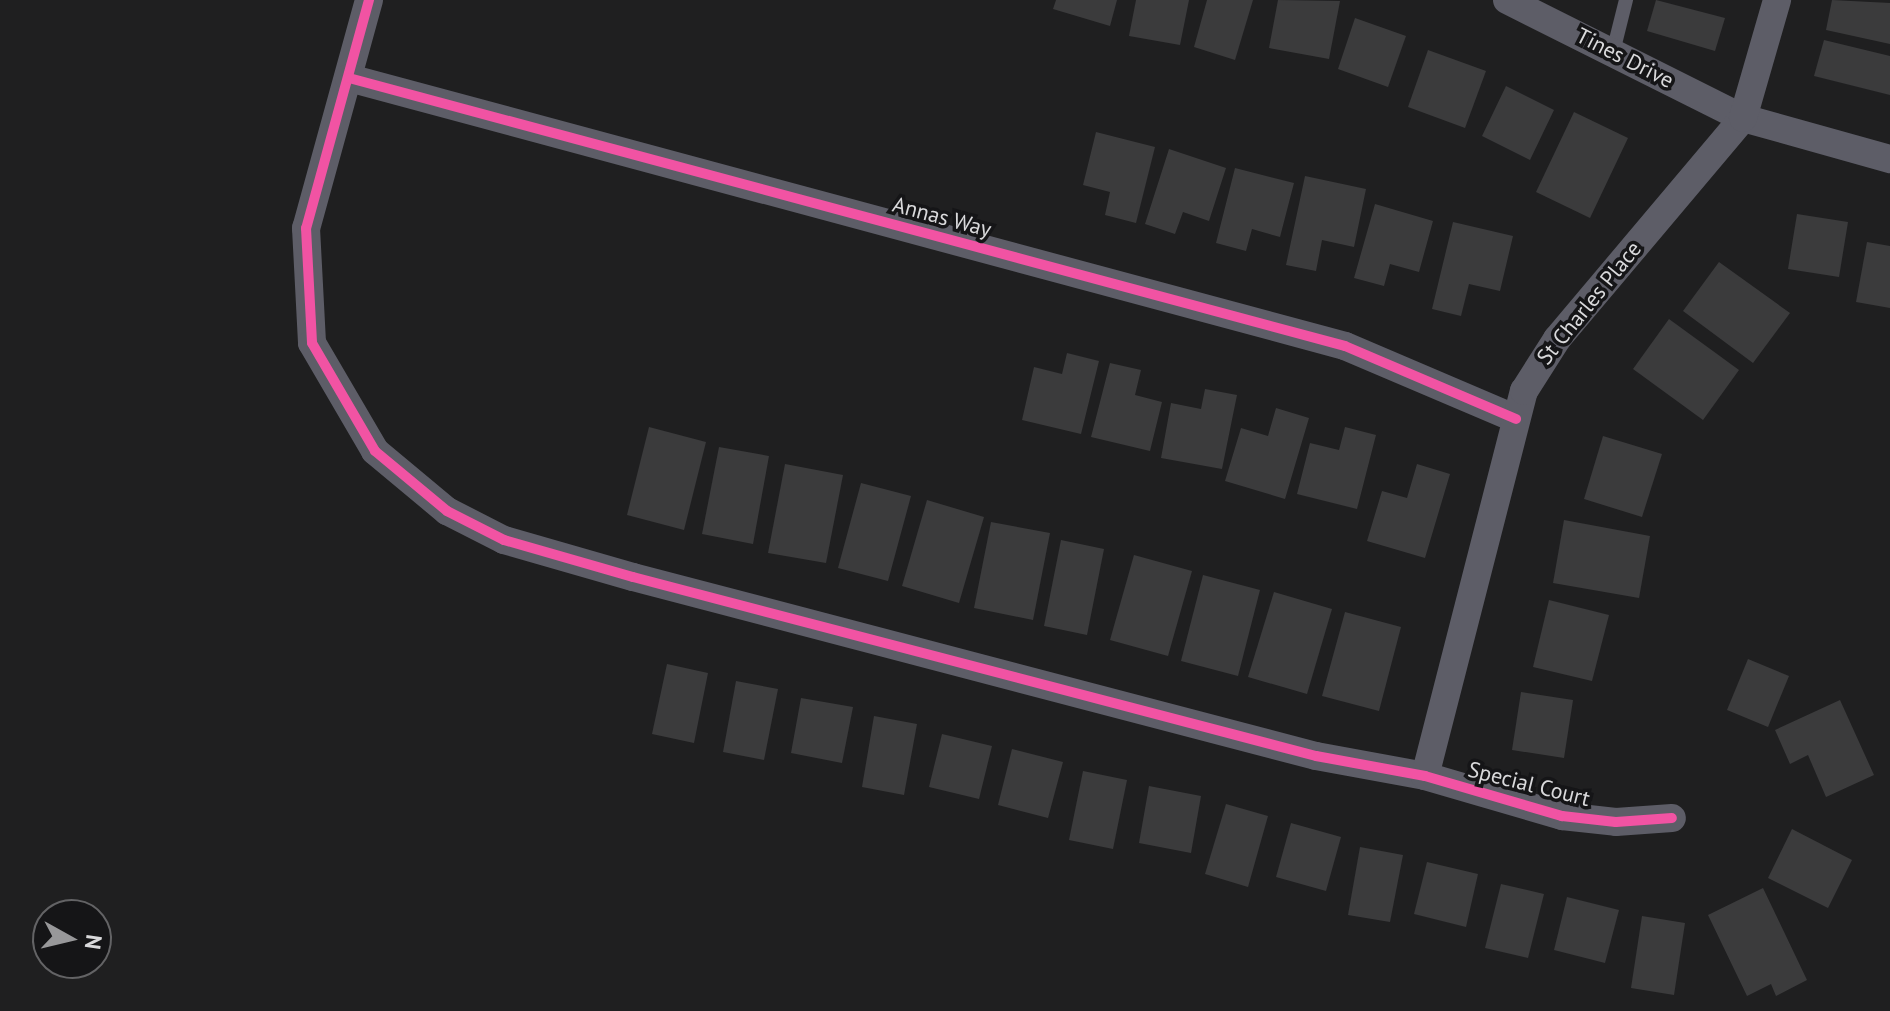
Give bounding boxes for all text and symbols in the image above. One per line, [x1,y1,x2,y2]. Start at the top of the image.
street label: Tines Drive [1572,22,1678,94]
street label: Annas Way [890,191,994,243]
street label: St Charles Place [1531,236,1647,370]
street label: Special Court [1465,756,1593,812]
north arrow [32,899,112,979]
text: N [79,933,109,951]

